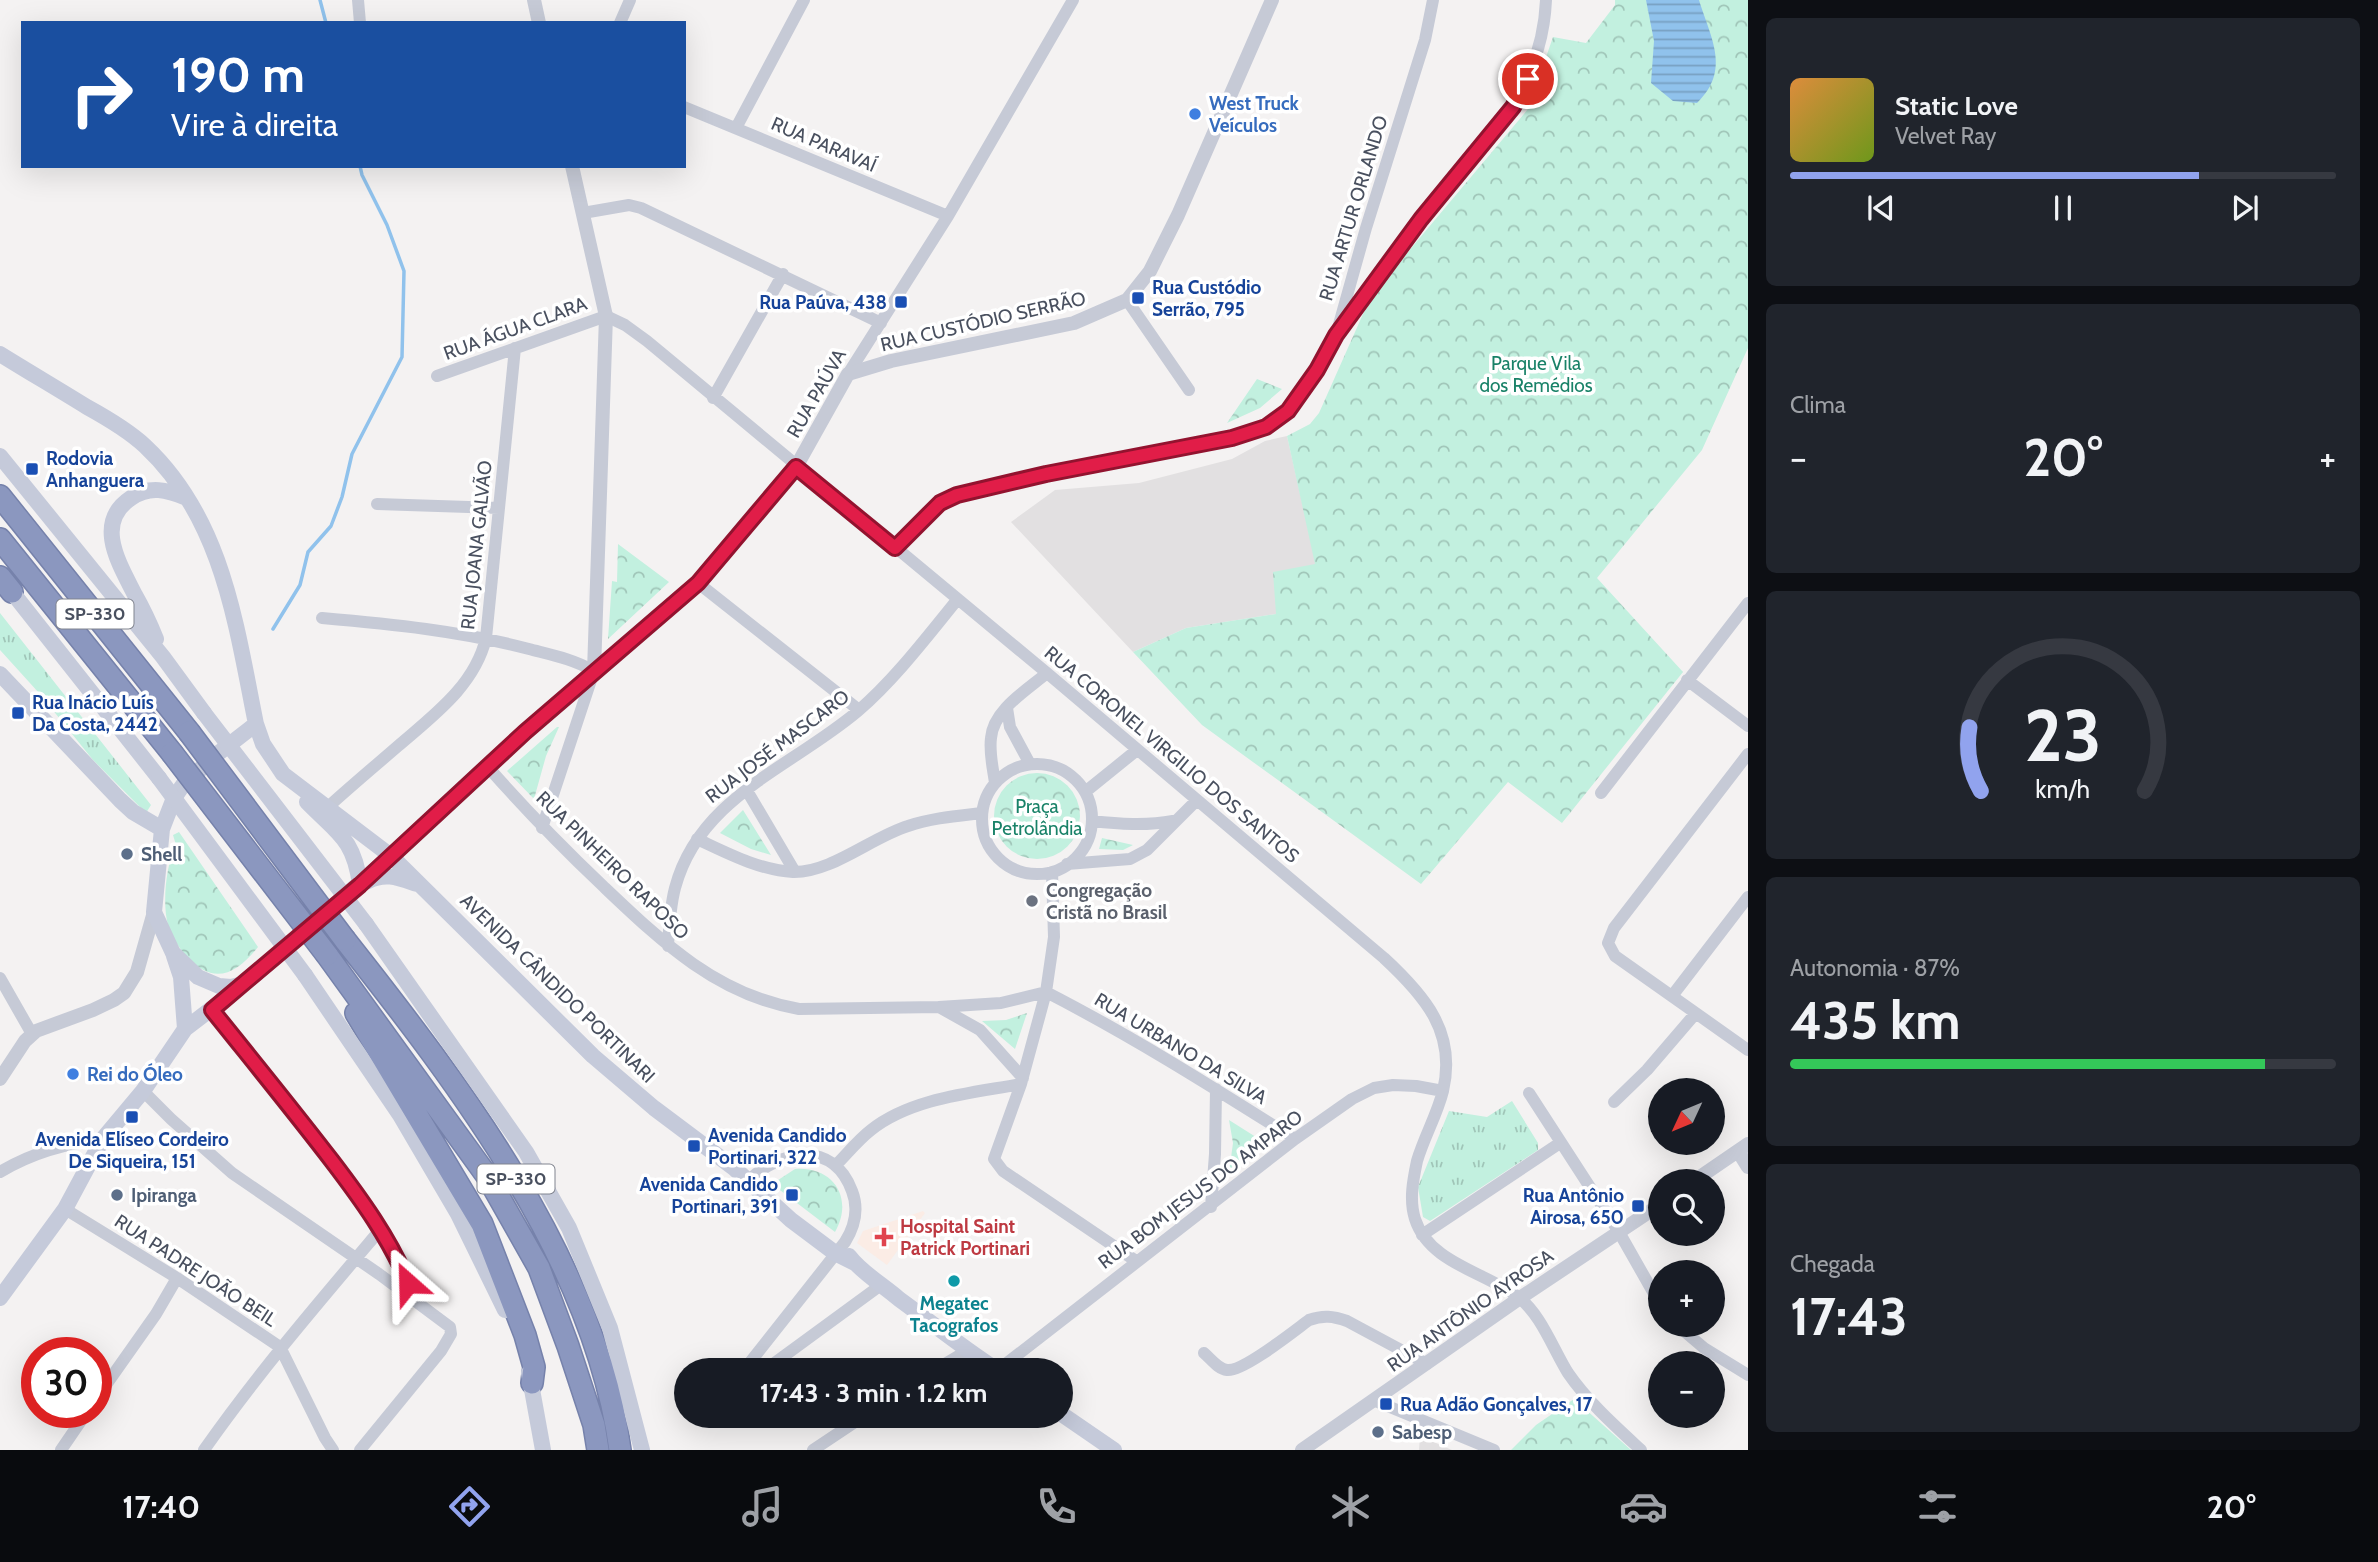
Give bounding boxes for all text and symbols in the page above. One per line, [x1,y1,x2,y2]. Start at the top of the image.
text: 190 m [171,45,305,104]
icon: right [56,49,147,140]
pin [1498,49,1558,109]
icon: arrive [1509,60,1547,98]
text: Static Love [1895,90,2018,122]
place label: West Truck Veículos [1209,92,1300,137]
text: Vire à direita [171,105,338,144]
marker: West Truck Veículos [1187,106,1203,122]
street label: RUA PARAVAÍ [768,111,880,177]
street label: RUA ARTUR ORLANDO [1314,113,1393,304]
text: Velvet Ray [1895,122,1996,150]
icon: previous [1862,189,1900,227]
icon: pause [2044,189,2082,227]
icon: next [2226,189,2264,227]
place label: Rua Custódio Serrão, 795 [1152,276,1262,321]
street label: RUA CUSTÓDIO SERRÃO [878,286,1088,356]
marker: Rua Custódio Serrão, 795 [1130,290,1146,306]
street label: RUA ÁGUA CLARA [440,291,590,365]
place label: Rua Paúva, 438 [759,291,887,314]
marker: Rua Paúva, 438 [893,294,909,310]
street label: RUA PAÚVA [781,344,851,442]
park label: Parque Vila dos Remédios [1479,352,1593,397]
text: Clima [1790,391,1846,419]
text: 20° [2023,426,2103,489]
text: − [1790,434,1807,481]
text: + [2319,434,2336,481]
place label: Rodovia Anhanguera [46,447,145,492]
street label: RUA JOANA GALVÃO [455,459,497,631]
marker: Rodovia Anhanguera [24,461,40,477]
road number: SP-330 [56,600,134,628]
street label: RUA CORONEL VIRGILIO DOS SANTOS [1040,641,1304,868]
street label: RUA JOSÉ MASCARO [700,684,854,808]
place label: Rua Inácio Luís Da Costa, 2442 [32,691,158,736]
text: 23 [2024,691,2102,779]
marker: Rua Inácio Luís Da Costa, 2442 [10,705,26,721]
text: km/h [2036,774,2090,804]
street label: RUA PINHEIRO RAPOSO [531,786,694,944]
park label: Praça Petrolândia [992,795,1082,840]
place label: Shell [141,843,182,866]
marker: Shell [119,846,135,862]
place label: Congregação Cristã no Brasil [1046,879,1167,924]
street label: AVENIDA CÂNDIDO PORTINARI [455,888,661,1088]
marker: Congregação Cristã no Brasil [1024,893,1040,909]
text: Autonomia · 87% [1790,954,1960,982]
street label: RUA URBANO DA SILVA [1090,988,1271,1109]
text: 435 km [1790,989,1960,1052]
place label: Rei do Óleo [87,1062,183,1086]
marker: Rei do Óleo [65,1066,81,1082]
north arrow [1648,1078,1726,1155]
map controls [1648,1078,1725,1428]
street label: RUA BOM JESUS DO AMPARO [1094,1105,1307,1274]
marker: Avenida Elíseo Cordeiro De Siqueira, 151 [124,1109,140,1125]
place label: Avenida Candido Portinari, 322 [708,1124,847,1169]
place label: Avenida Elíseo Cordeiro De Siqueira, 151 [35,1128,229,1173]
marker: Avenida Candido Portinari, 322 [686,1138,702,1154]
road number: SP-330 [477,1164,554,1194]
button: search [1648,1169,1725,1246]
place label: Avenida Candido Portinari, 391 [640,1173,778,1218]
place label: Ipiranga [131,1184,197,1207]
place label: Rua Antônio Airosa, 650 [1523,1184,1624,1229]
marker: Ipiranga [109,1187,125,1203]
marker: Avenida Candido Portinari, 391 [784,1187,800,1203]
marker: Rua Antônio Airosa, 650 [1630,1198,1646,1214]
street label: RUA PADRE JOÃO BEIL [110,1209,282,1332]
place label: Hospital Saint Patrick Portinari [900,1215,1030,1260]
marker: Hospital Saint Patrick Portinari [874,1227,894,1247]
street label: RUA ANTÔNIO AYROSA [1383,1244,1558,1376]
position arrow [371,1246,445,1320]
text: Chegada [1790,1250,1875,1278]
button: + [1648,1260,1725,1337]
marker: Megatec Tacografos [946,1273,962,1289]
text: 17:43 [1790,1285,1908,1348]
place label: Megatec Tacografos [910,1292,998,1337]
speed limit sign: 30 [21,1337,112,1428]
button: − [1648,1351,1725,1428]
text: 17:43 · 3 min · 1.2 km [760,1377,987,1409]
place label: Rua Adão Gonçalves, 17 [1400,1393,1593,1416]
marker: Rua Adão Gonçalves, 17 [1378,1396,1394,1412]
place label: Sabesp [1392,1421,1452,1444]
marker: Sabesp [1370,1424,1386,1440]
icon: directions [445,1482,494,1531]
icon: music [738,1482,787,1531]
icon: phone [1032,1482,1081,1531]
icon: climate [1326,1482,1375,1531]
icon: car [1619,1482,1668,1531]
icon: filters [1913,1482,1962,1531]
text: 17:40 [122,1487,200,1526]
text: 20° [2207,1487,2256,1526]

